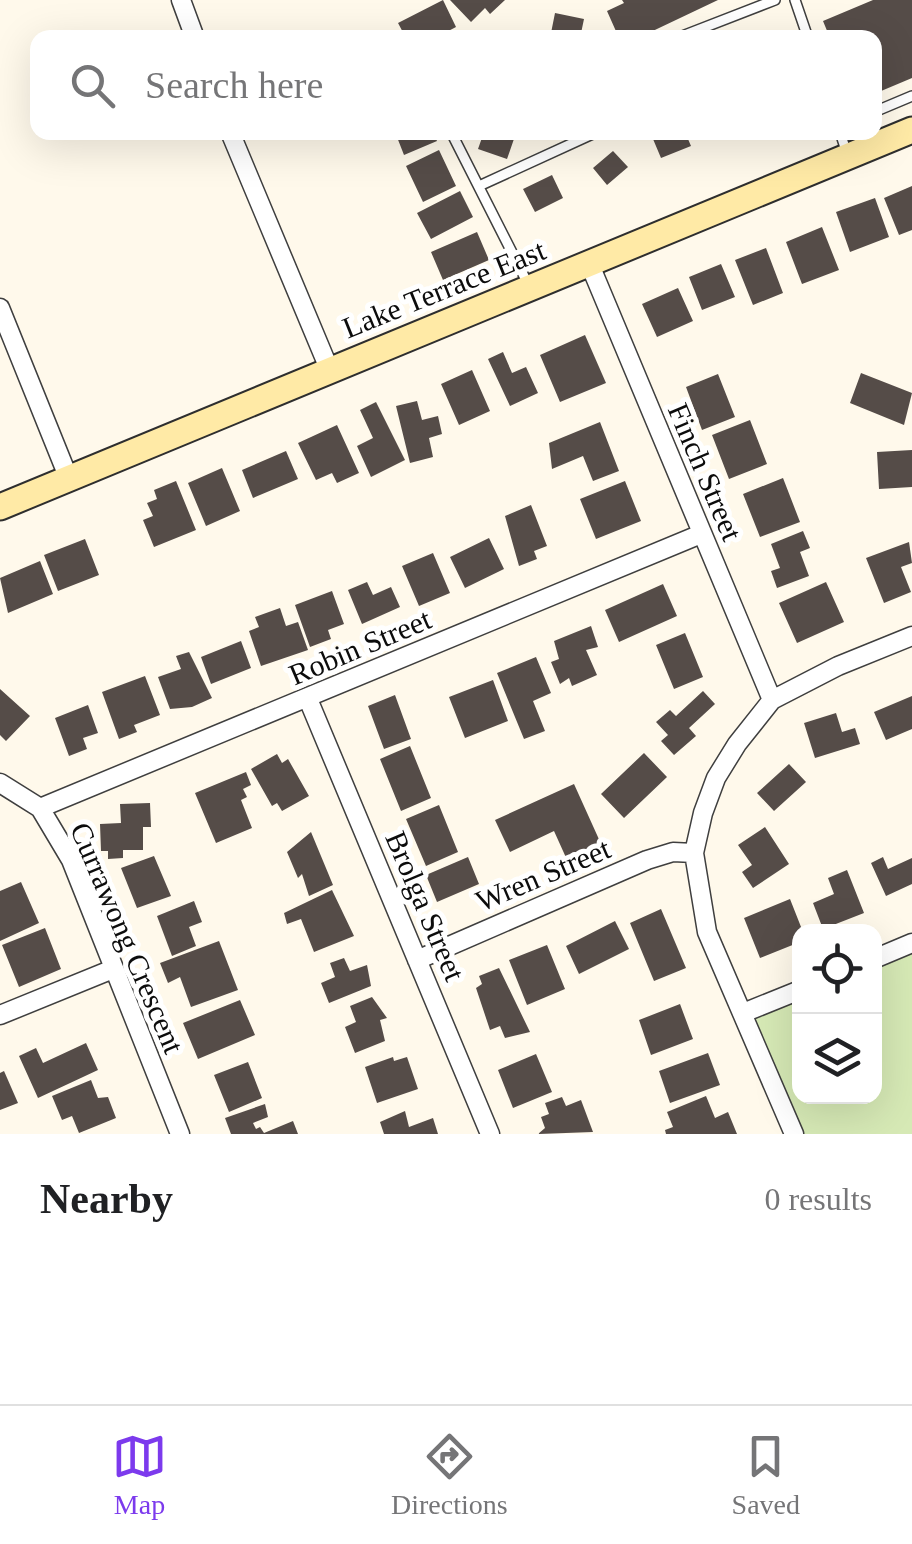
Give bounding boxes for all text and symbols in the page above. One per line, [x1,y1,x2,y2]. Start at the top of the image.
search box [30,30,882,140]
icon: search [65,58,120,113]
text: Search here [145,64,323,106]
street label: Lake Terrace East [338,233,551,344]
street label: Finch Street [662,398,749,546]
street label: Robin Street [284,602,436,691]
street label: Currawong Crescent [64,817,191,1059]
street label: Brolga Street [379,826,472,986]
street label: Wren Street [471,831,616,918]
map controls [792,924,882,1104]
button: locate [792,924,882,1014]
button: layers [792,1014,882,1104]
text: Nearby [40,1176,173,1222]
text: 0 results [764,1181,872,1217]
tab: Map [112,1429,167,1521]
tab: Directions [391,1429,508,1521]
tab: Saved [732,1429,800,1521]

